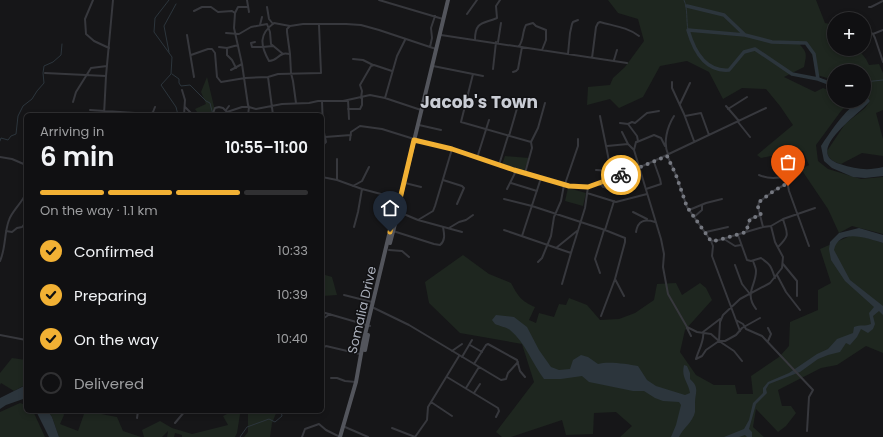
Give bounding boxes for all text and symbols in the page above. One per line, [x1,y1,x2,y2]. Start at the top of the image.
map controls [827,12,871,108]
button: + [827,12,871,56]
button: − [827,64,871,108]
district label: Jacob's Town [420,90,538,114]
text: Arriving in [40,122,104,141]
text: 10:55–11:00 [225,137,308,158]
text: 6 min [40,139,115,175]
pin [771,145,805,186]
icon: bag [777,151,799,173]
courier [601,155,641,195]
icon: bike [610,164,632,186]
pin [373,191,407,232]
icon: home [379,197,401,219]
text: On the way · 1.1 km [40,201,158,220]
icon: check [40,240,62,262]
text: Confirmed [74,241,154,262]
text: 10:33 [278,241,308,260]
street label: Somalia Drive [343,264,381,356]
icon: check [40,284,62,306]
text: Preparing [74,285,147,306]
text: 10:39 [277,285,308,304]
icon: check [40,328,62,350]
text: On the way [74,329,159,350]
text: 10:40 [277,329,308,348]
text: Delivered [74,373,144,394]

